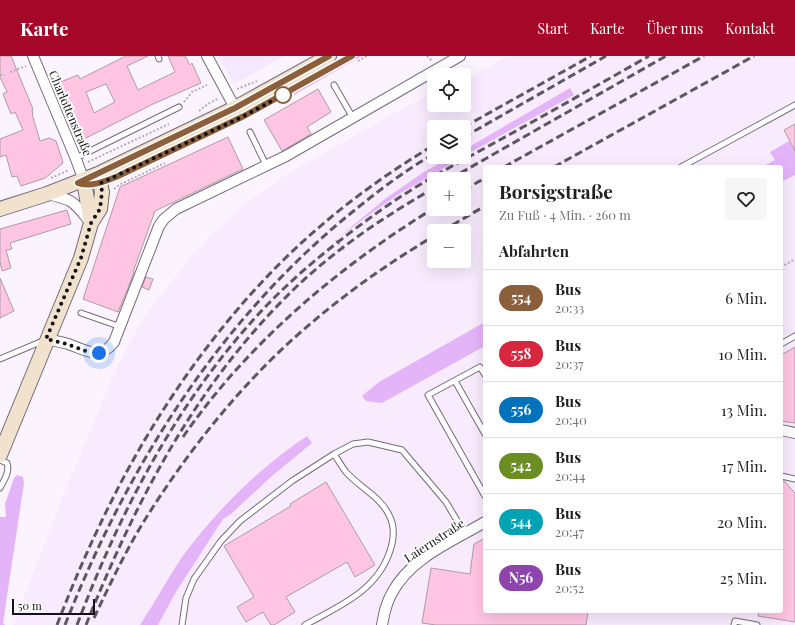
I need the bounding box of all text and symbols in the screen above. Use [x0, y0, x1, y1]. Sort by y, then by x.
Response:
text: Karte [20, 15, 68, 41]
text: Start [537, 19, 568, 38]
text: Karte [590, 19, 625, 38]
text: Über uns [647, 19, 703, 38]
text: Kontakt [725, 19, 775, 38]
street label: Charlottenstraße [46, 68, 96, 158]
map controls [427, 68, 471, 268]
button: locate [427, 68, 471, 112]
unlabelled marker [274, 86, 292, 104]
button: layers [427, 120, 471, 164]
button: + [427, 172, 471, 216]
text: Borsigstraße [499, 178, 613, 204]
button: heart [725, 178, 767, 220]
text: Zu Fuß · 4 Min. · 260 m [499, 206, 631, 223]
button: − [427, 224, 471, 268]
text: Abfahrten [499, 241, 569, 261]
text: Bus [555, 279, 581, 299]
text: 554 [511, 288, 531, 307]
text: 6 Min. [725, 288, 767, 308]
text: 20:33 [555, 299, 584, 316]
text: Bus [555, 335, 581, 355]
your location [89, 343, 109, 363]
text: 558 [511, 344, 531, 363]
text: 10 Min. [719, 344, 767, 364]
text: 20:37 [555, 355, 584, 372]
text: Bus [555, 391, 581, 411]
text: 556 [511, 400, 531, 419]
text: 13 Min. [721, 400, 767, 420]
text: 20:40 [555, 411, 587, 428]
text: Bus [555, 447, 581, 467]
text: 542 [510, 456, 532, 475]
text: 17 Min. [722, 456, 767, 476]
text: 20:44 [555, 467, 585, 484]
text: Bus [555, 503, 581, 523]
text: 544 [510, 512, 532, 531]
text: 20 Min. [717, 512, 767, 532]
street label: Laiernstraße [401, 514, 467, 566]
text: 20:47 [555, 523, 584, 540]
text: Bus [555, 559, 581, 579]
text: N56 [509, 568, 533, 587]
text: 25 Min. [720, 568, 767, 588]
text: 20:52 [555, 579, 584, 596]
scale bar [12, 597, 95, 616]
text: 50 m [18, 598, 42, 613]

